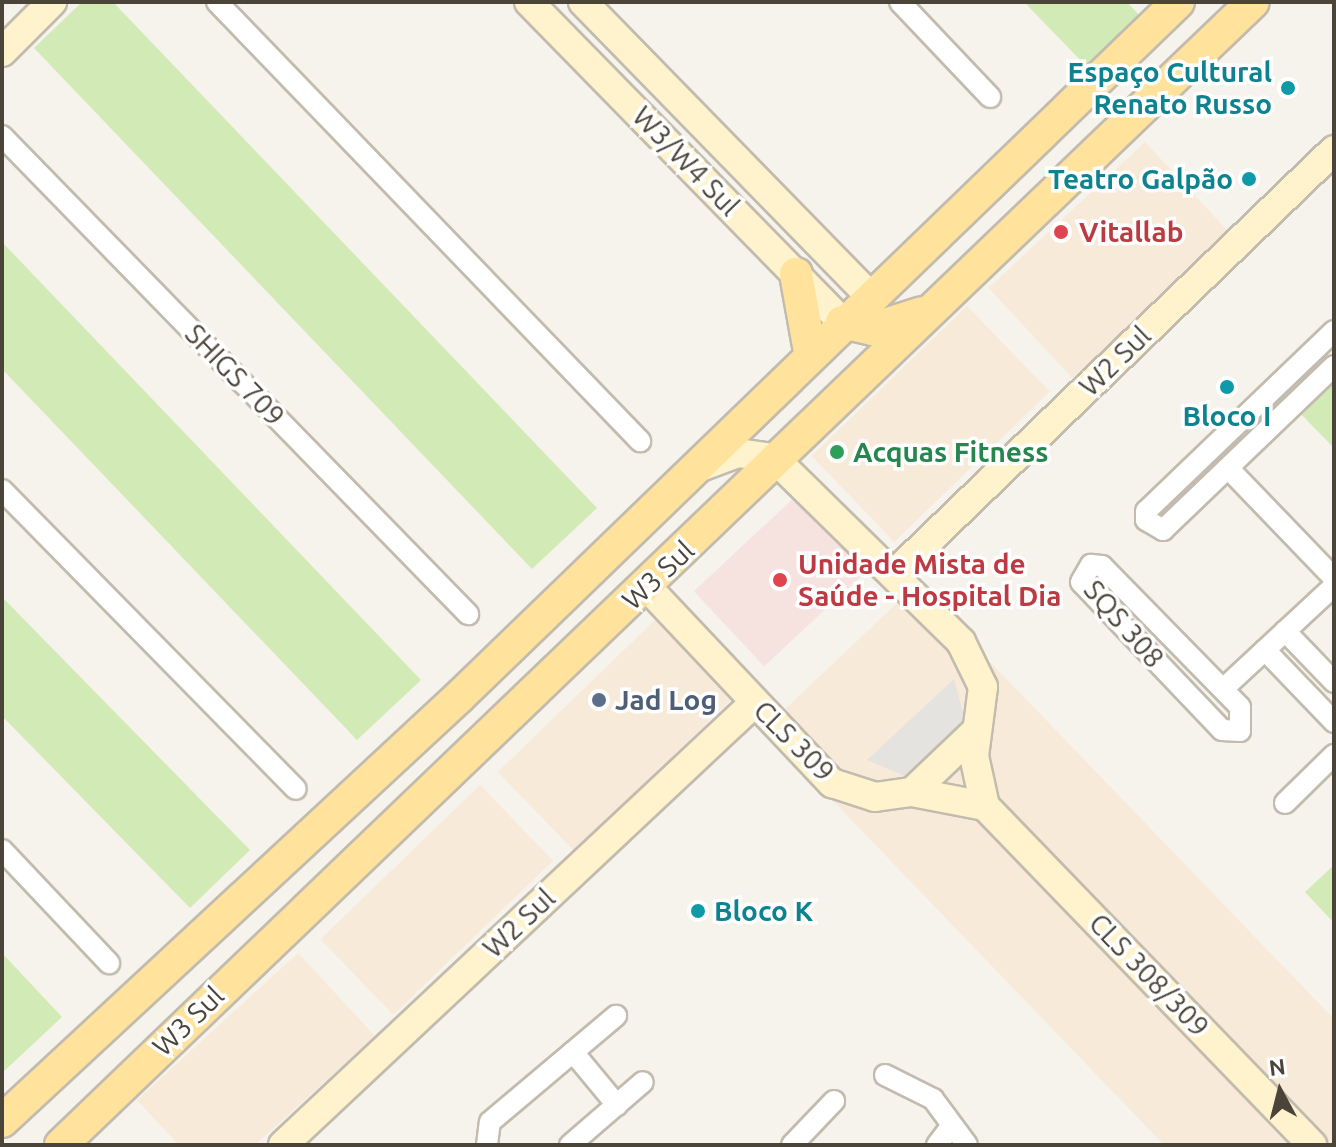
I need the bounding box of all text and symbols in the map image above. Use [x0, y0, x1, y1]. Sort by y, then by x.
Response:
place label: Espaço Cultural Renato Russo [1068, 55, 1272, 121]
marker: Espaço Cultural Renato Russo [1279, 79, 1297, 97]
street label: W3/W4 Sul [626, 99, 746, 223]
place label: Teatro Galpão [1048, 162, 1233, 196]
marker: Teatro Galpão [1240, 170, 1258, 188]
place label: Vitallab [1079, 215, 1183, 249]
marker: Vitallab [1050, 221, 1072, 243]
street label: SHIGS 709 [178, 317, 292, 433]
street label: W2 Sul [1072, 319, 1158, 403]
marker: Bloco I [1218, 378, 1236, 396]
place label: Bloco I [1182, 399, 1272, 433]
place label: Acquas Fitness [853, 435, 1048, 469]
marker: Acquas Fitness [828, 443, 846, 461]
street label: W3 Sul [615, 533, 701, 617]
place label: Unidade Mista de Saúde - Hospital Dia [798, 547, 1061, 613]
marker: Unidade Mista de Saúde - Hospital Dia [769, 569, 791, 591]
street label: SQS 308 [1077, 573, 1171, 675]
place label: Jad Log [615, 683, 717, 717]
marker: Jad Log [590, 691, 608, 709]
street label: CLS 309 [747, 694, 841, 788]
street label: W2 Sul [476, 881, 562, 965]
place label: Bloco K [714, 894, 813, 928]
marker: Bloco K [689, 902, 707, 920]
street label: CLS 308/309 [1082, 907, 1216, 1043]
street label: W3 Sul [145, 979, 231, 1063]
north arrow [1240, 1051, 1320, 1131]
text: N [1267, 1053, 1287, 1080]

